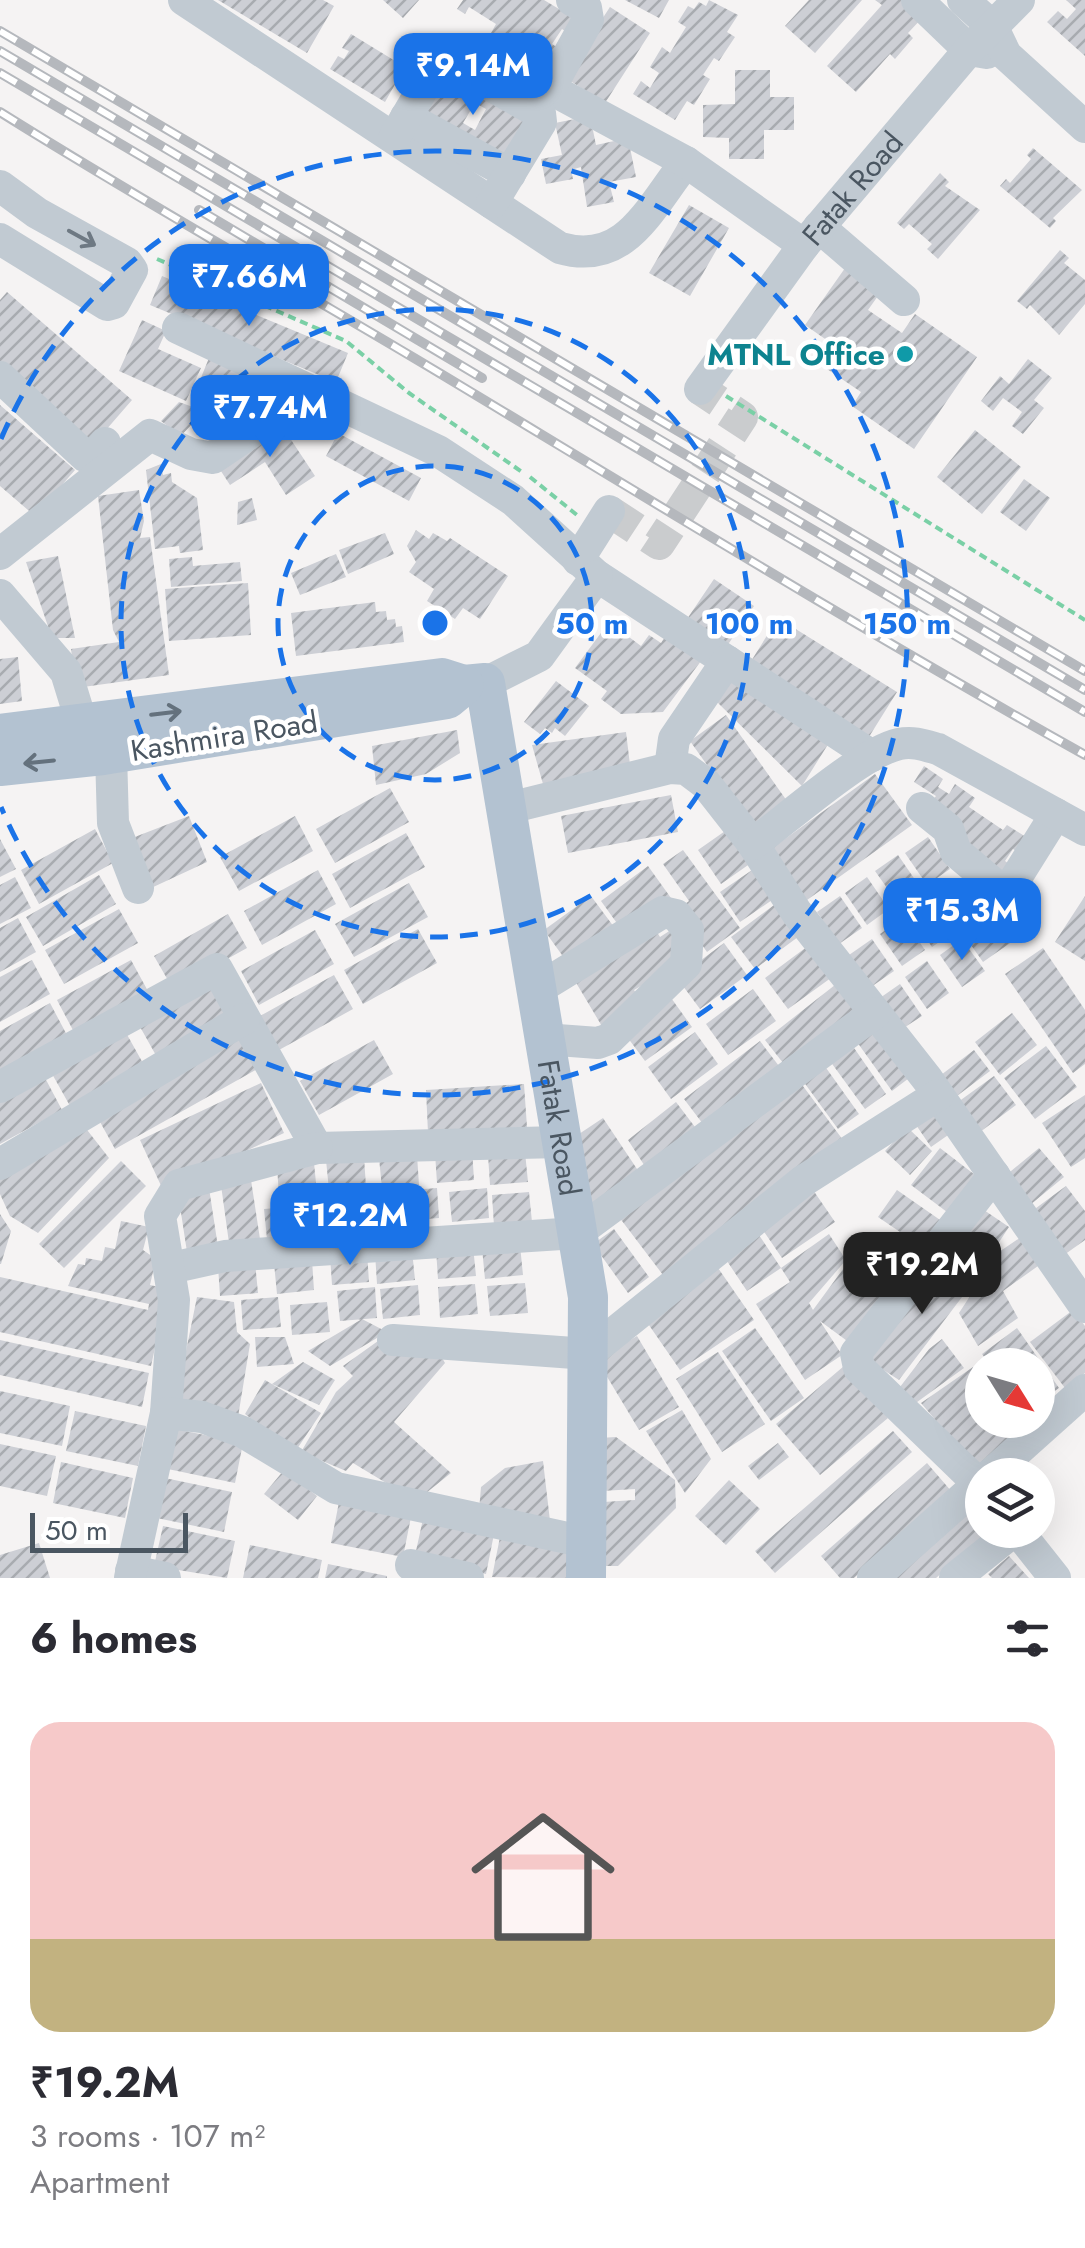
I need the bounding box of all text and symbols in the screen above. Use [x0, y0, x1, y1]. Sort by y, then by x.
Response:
pin: ₹9.14M [392, 33, 554, 118]
text: ₹9.14M [416, 42, 530, 88]
street label: Fatak Road [791, 122, 913, 254]
one-way arrow [67, 228, 97, 248]
pin: ₹7.66M [168, 244, 330, 329]
text: ₹7.66M [191, 253, 307, 299]
place label: MTNL Office [707, 333, 885, 376]
marker: MTNL Office [894, 343, 916, 365]
pin: ₹7.74M [189, 375, 351, 460]
text: ₹7.74M [213, 384, 327, 430]
text: 50 m [556, 602, 628, 645]
text: 100 m [705, 602, 793, 645]
text: 150 m [863, 602, 951, 645]
centre of rings [417, 605, 453, 641]
street label: Kashmira Road [127, 700, 321, 772]
one-way arrow [150, 704, 182, 722]
one-way arrow [23, 752, 56, 771]
pin: ₹15.3M [881, 878, 1043, 963]
text: ₹15.3M [905, 887, 1019, 933]
street label: Fatak Road [527, 1057, 592, 1199]
pin: ₹12.2M [269, 1183, 431, 1268]
text: ₹12.2M [292, 1192, 408, 1238]
pin: ₹19.2M [841, 1232, 1003, 1317]
text: ₹19.2M [865, 1241, 979, 1287]
north arrow [965, 1348, 1055, 1438]
map controls [965, 1348, 1055, 1548]
button: layers [965, 1458, 1055, 1548]
scale bar [30, 1508, 188, 1552]
text: 50 m [45, 1510, 108, 1551]
text: 6 homes [30, 1608, 197, 1669]
icon: filters [1000, 1611, 1055, 1666]
icon: home [453, 1787, 633, 1967]
text: ₹19.2M [30, 2052, 179, 2113]
text: 3 rooms · 107 m² [30, 2113, 265, 2159]
text: Apartment [30, 2159, 169, 2205]

